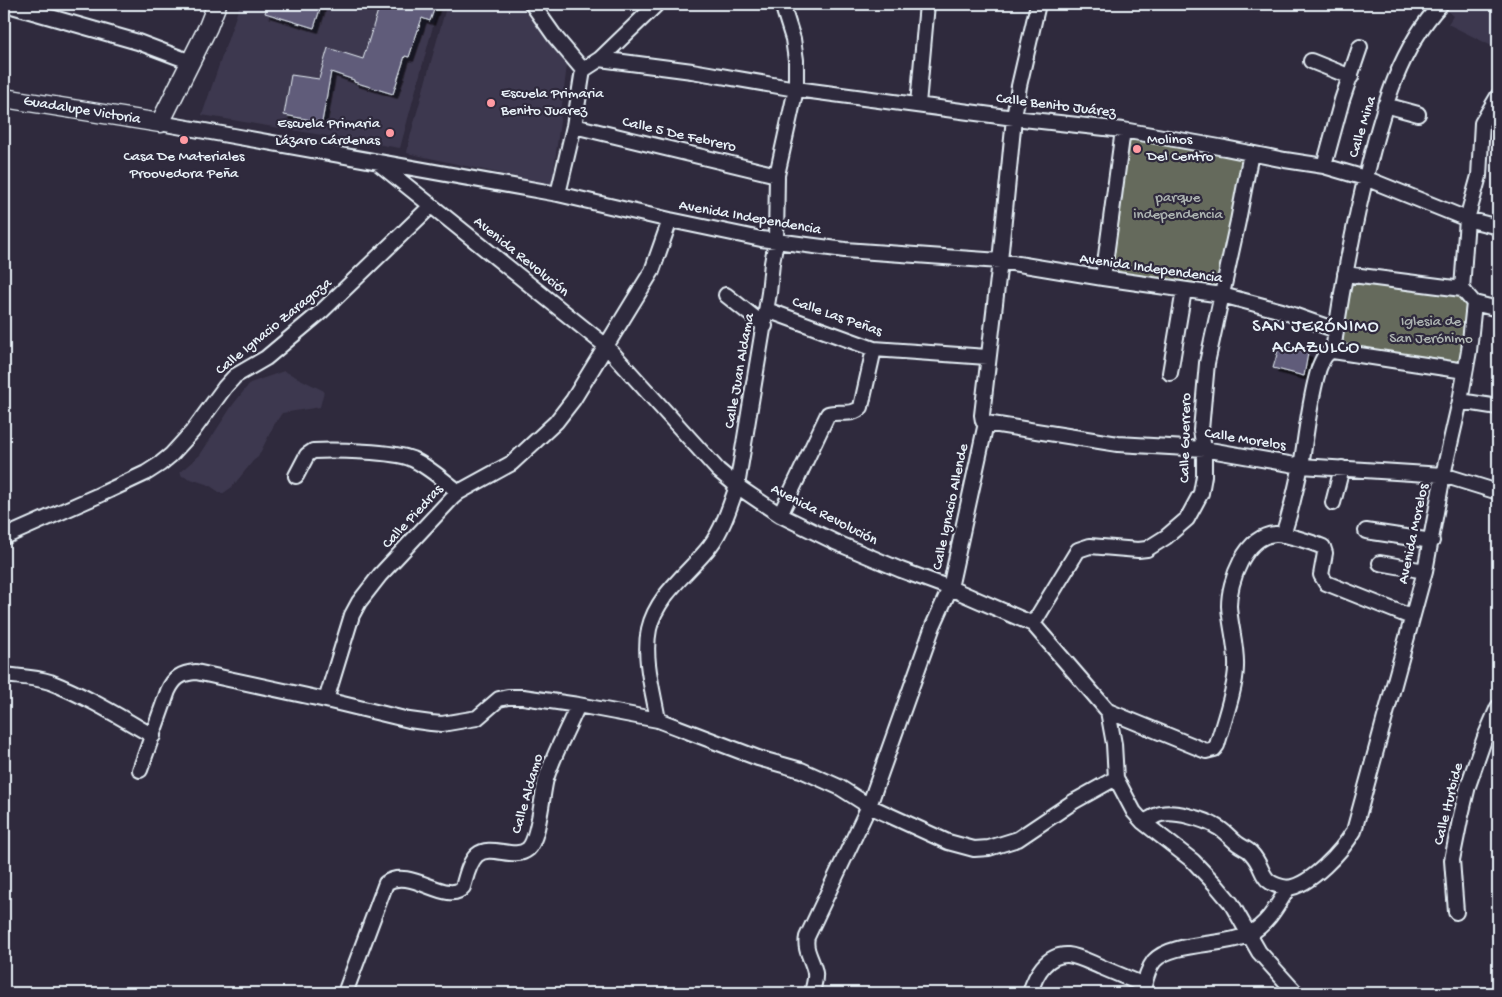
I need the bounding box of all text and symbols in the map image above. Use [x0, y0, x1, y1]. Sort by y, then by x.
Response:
place label: Escuela Primaria Benito Juarez [500, 85, 604, 120]
street label: Calle Benito Juárez [995, 90, 1117, 122]
street label: Guadalupe Victoria [22, 92, 143, 129]
street label: Calle Mina [1345, 93, 1381, 160]
marker: Escuela Primaria Benito Juarez [485, 97, 497, 109]
street label: Calle 5 De Febrero [620, 113, 738, 157]
place label: Escuela Primaria Lázaro Cárdenas [275, 115, 381, 150]
marker: Escuela Primaria Lázaro Cárdenas [384, 127, 396, 139]
place label: Molinos Del Centro [1146, 131, 1214, 166]
marker: Casa De Materiales Proovedora Peña [178, 134, 190, 146]
marker: Molinos Del Centro [1131, 143, 1143, 155]
place label: Casa De Materiales Proovedora Peña [124, 148, 245, 183]
park label: parque independencia [1133, 189, 1223, 224]
street label: Avenida Independencia [677, 197, 823, 239]
street label: Avenida Revolución [470, 213, 572, 301]
street label: Avenida Independencia [1078, 250, 1224, 288]
street label: Calle Ignacio Zaragoza [212, 274, 336, 379]
street label: Calle Las Peñas [790, 293, 885, 341]
street label: Calle Juan Aldama [721, 311, 759, 430]
park label: Iglesia de San Jerónimo [1389, 313, 1473, 348]
district label: SAN JERÓNIMO ACAZULCO [1252, 317, 1380, 359]
street label: Calle Guerrero [1176, 393, 1196, 483]
street label: Calle Morelos [1203, 425, 1287, 455]
street label: Calle Ignacio Allende [929, 442, 973, 572]
street label: Avenida Revolución [767, 480, 881, 550]
street label: Calle Piedras [379, 481, 448, 553]
street label: Avenida Morelos [1395, 482, 1434, 586]
street label: Calle Aldamo [508, 752, 548, 836]
street label: Calle Iturbide [1430, 761, 1468, 847]

